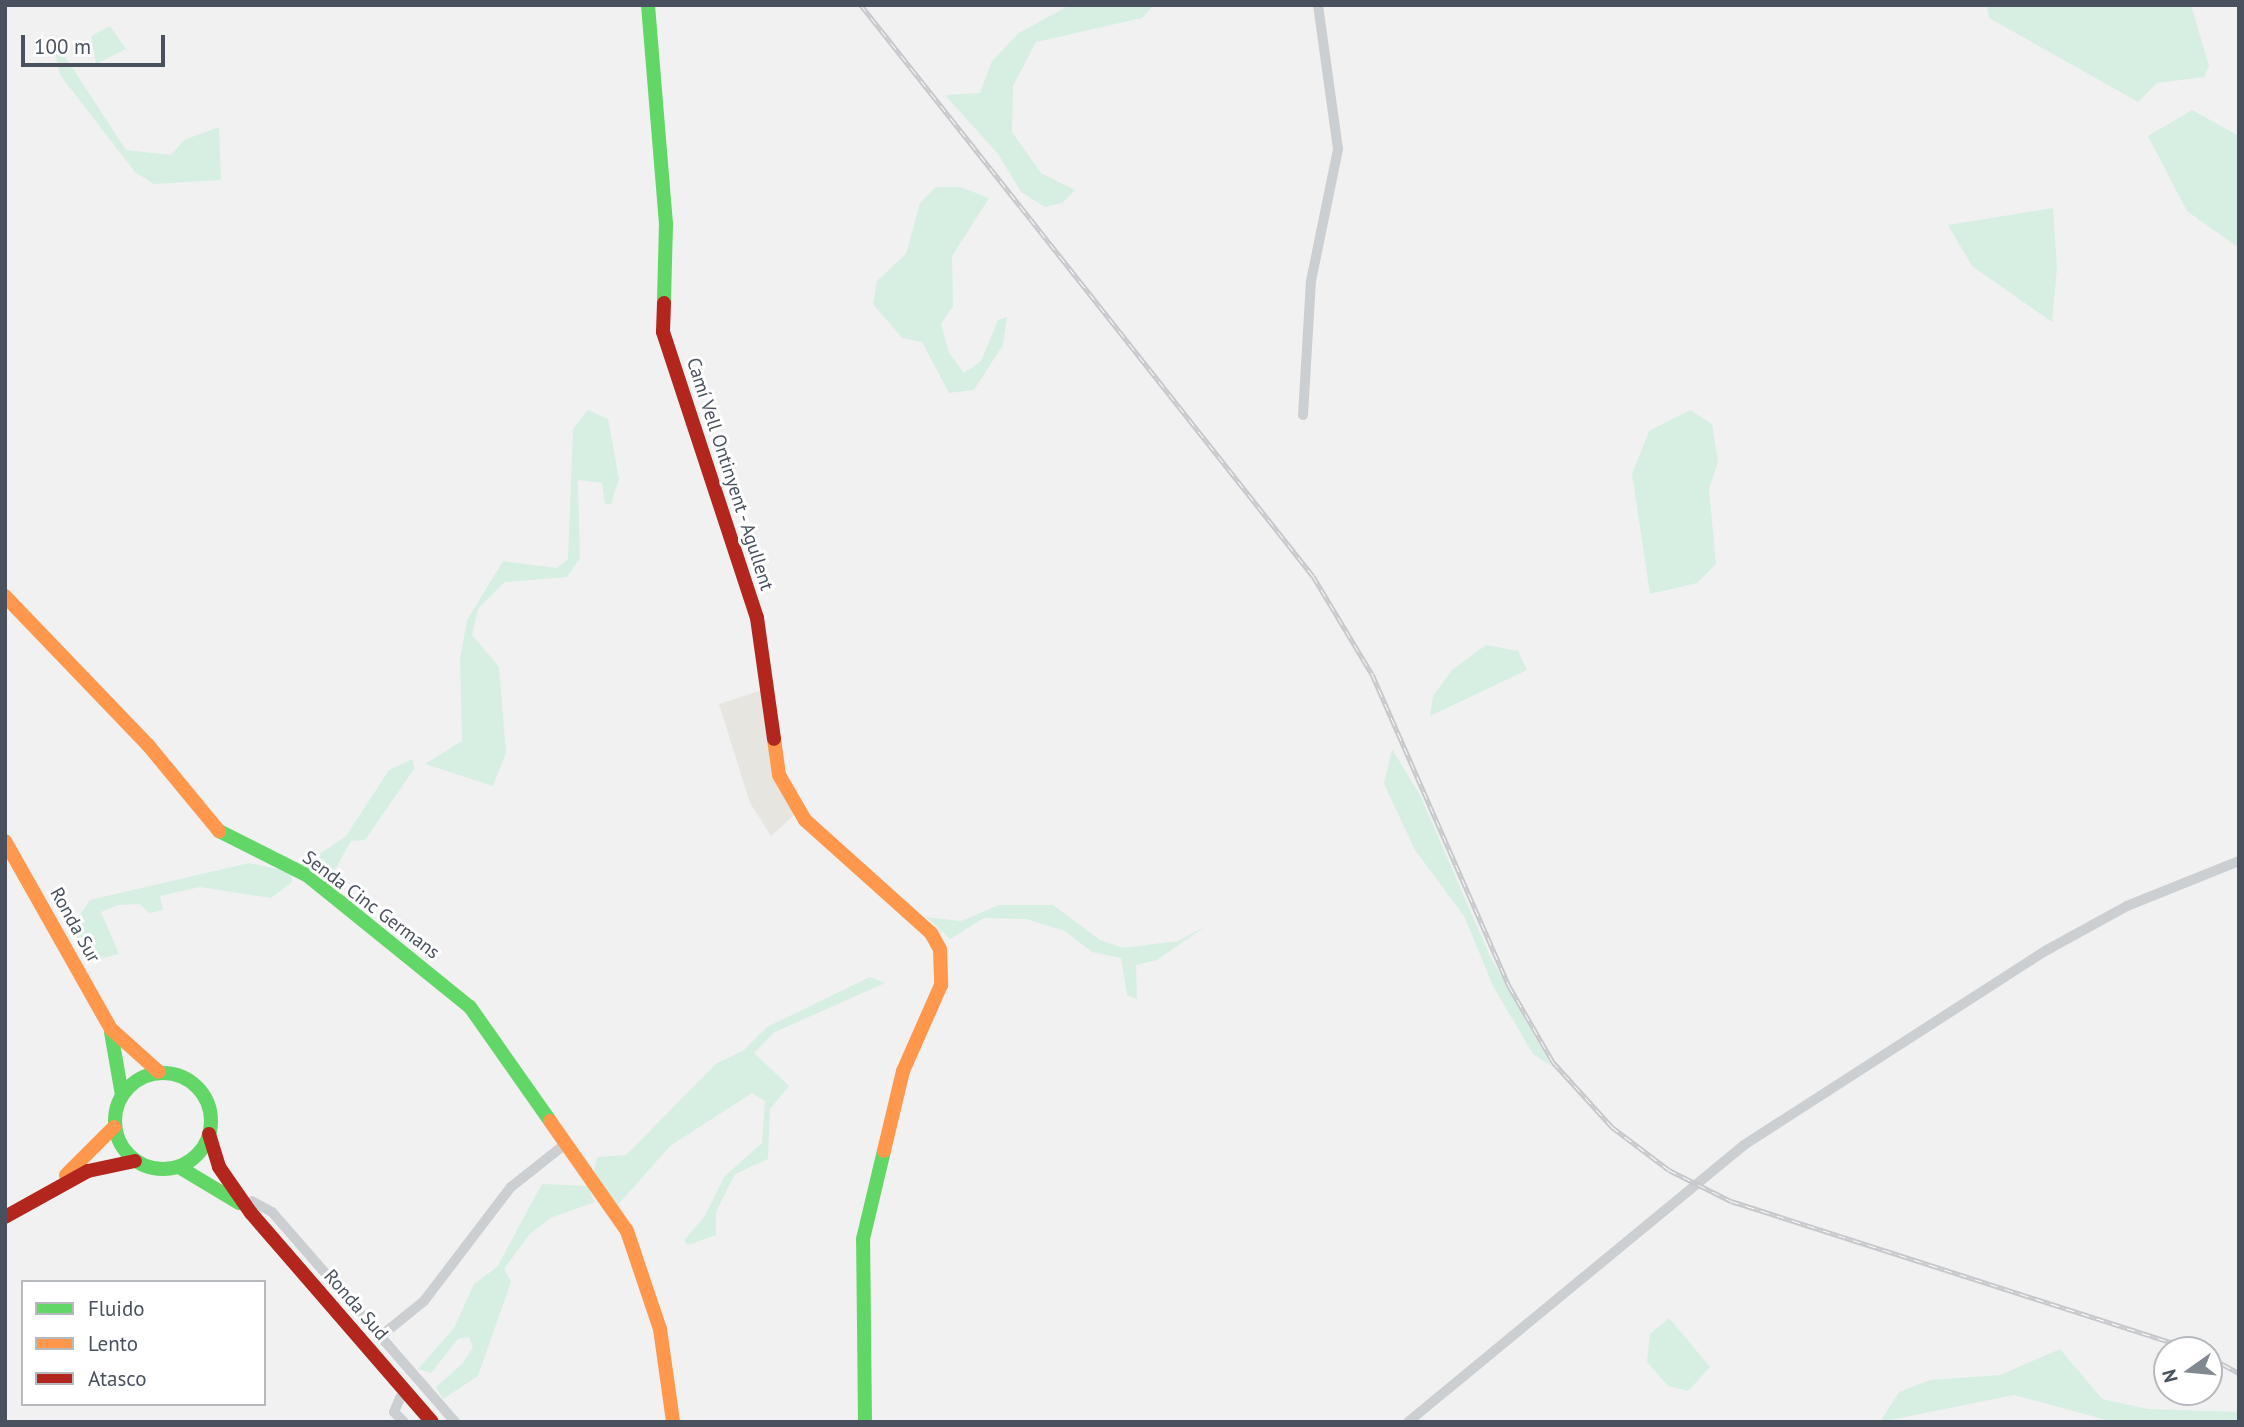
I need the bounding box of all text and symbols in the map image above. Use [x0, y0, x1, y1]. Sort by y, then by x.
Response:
scale bar [24, 21, 168, 65]
text: 100 m [34, 33, 91, 60]
street label: Camí Vell Ontinyent - Agullent [681, 353, 779, 595]
street label: Senda Cinc Germans [298, 846, 444, 964]
street label: Ronda Sur [45, 883, 105, 967]
street label: Ronda Sud [319, 1265, 393, 1345]
legend [21, 1280, 266, 1406]
text: Fluido [88, 1295, 145, 1322]
text: Lento [88, 1330, 138, 1357]
north arrow [2153, 1336, 2223, 1406]
text: Atasco [88, 1365, 147, 1392]
text: N [2156, 1367, 2183, 1385]

